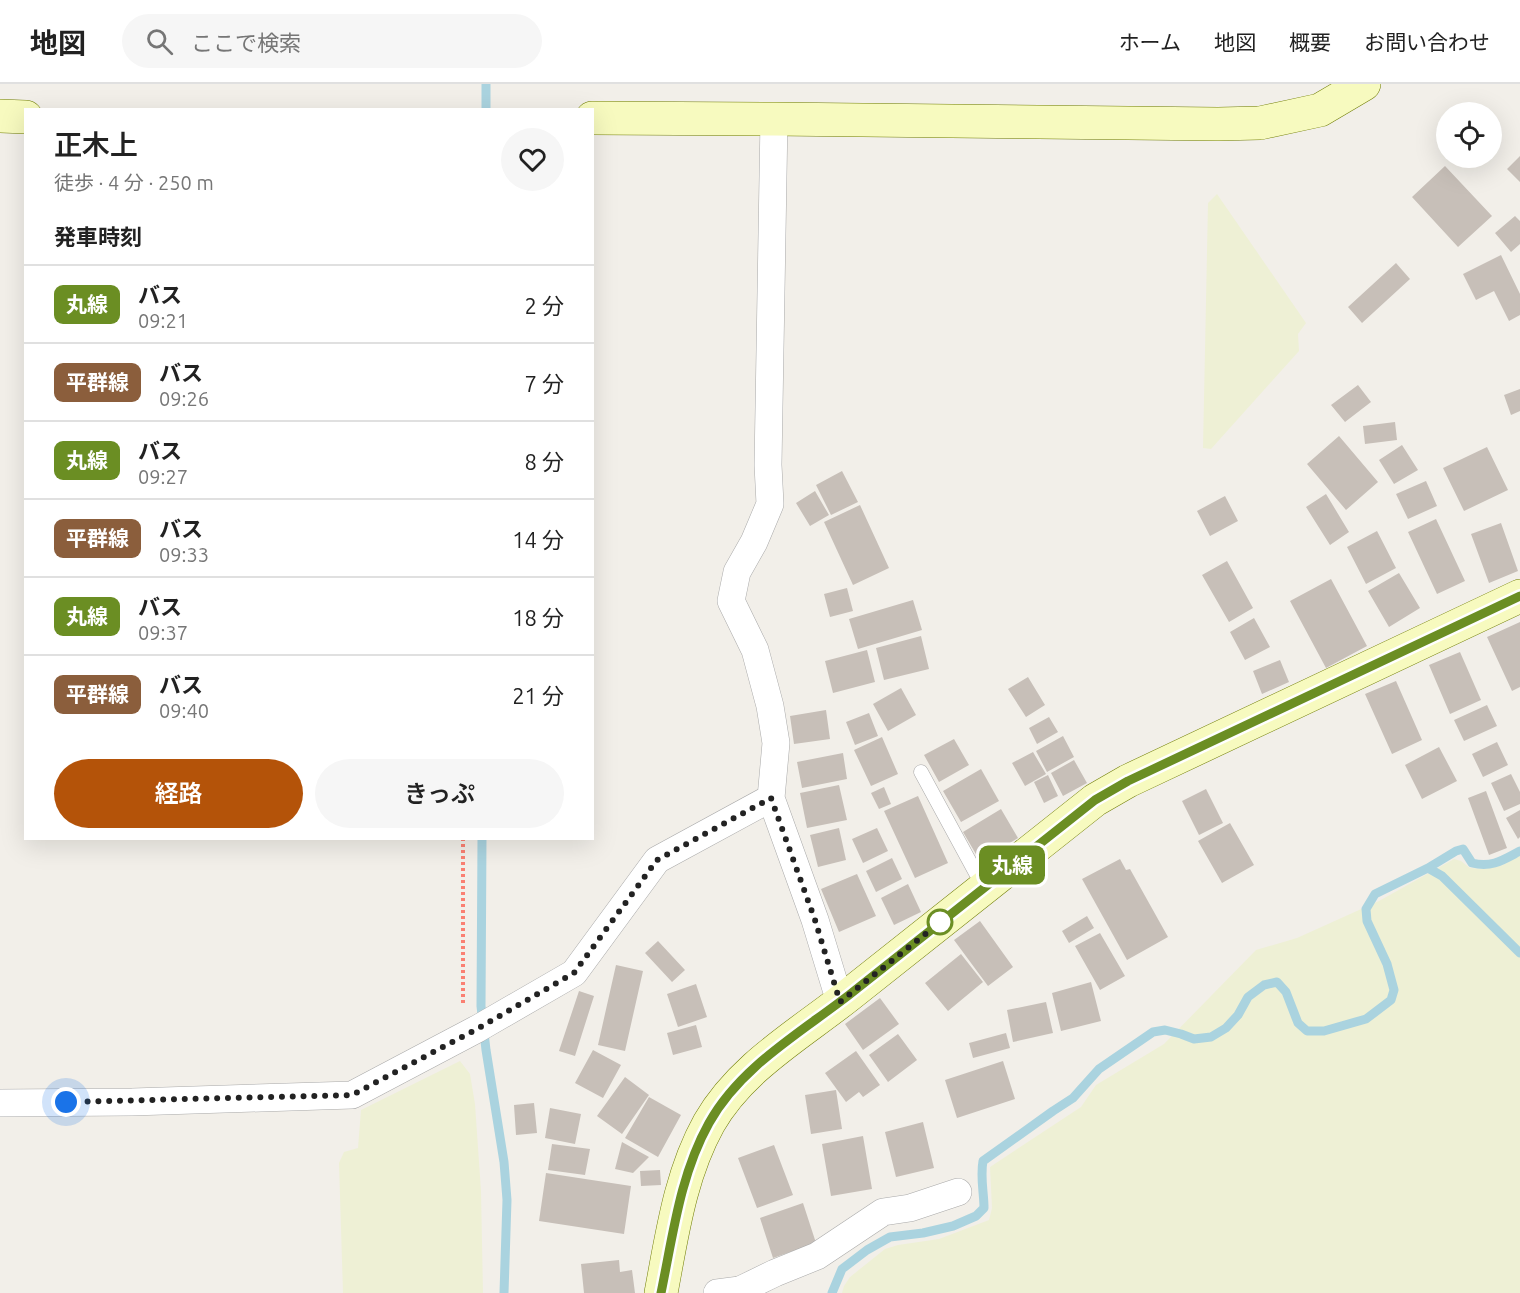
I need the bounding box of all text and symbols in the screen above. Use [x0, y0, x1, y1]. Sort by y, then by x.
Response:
search box [122, 14, 542, 68]
icon: search [143, 25, 176, 58]
text: 地図 [30, 27, 86, 58]
text: ここで検索 [191, 30, 301, 55]
text: ホーム [1119, 30, 1181, 54]
text: 地図 [1214, 30, 1256, 54]
text: 概要 [1289, 30, 1331, 54]
text: お問い合わせ [1364, 30, 1490, 54]
map controls [1436, 102, 1502, 168]
button: locate [1436, 102, 1502, 168]
button: heart [501, 128, 564, 191]
text: 正木上 [54, 129, 138, 160]
text: 徒歩 · 4 分 · 250 m [54, 171, 214, 194]
text: 発車時刻 [54, 224, 142, 249]
text: バス [138, 282, 182, 307]
text: 丸線 [66, 292, 108, 316]
text: 2 分 [525, 293, 564, 318]
text: 09:21 [138, 309, 188, 332]
text: バス [159, 360, 203, 385]
text: 平群線 [66, 370, 129, 394]
text: 7 分 [525, 371, 564, 396]
text: 09:26 [159, 387, 209, 410]
text: バス [138, 438, 182, 463]
text: 丸線 [66, 448, 108, 472]
text: 8 分 [525, 449, 564, 474]
text: 09:27 [138, 465, 188, 488]
text: バス [159, 516, 203, 541]
text: 平群線 [66, 526, 129, 550]
text: 14 分 [512, 527, 564, 552]
text: 09:33 [159, 543, 209, 566]
text: バス [138, 594, 182, 619]
text: 丸線 [66, 604, 108, 628]
text: 18 分 [512, 605, 564, 630]
text: 09:37 [138, 621, 188, 644]
text: バス [159, 672, 203, 697]
text: 平群線 [66, 682, 129, 706]
text: 21 分 [512, 683, 564, 708]
text: 09:40 [159, 699, 209, 722]
button: 経路 [54, 759, 303, 828]
button: きっぷ [315, 759, 564, 828]
line badge: 丸線 [985, 846, 1039, 884]
text: 丸線 [991, 853, 1033, 877]
unlabelled marker [927, 909, 953, 935]
your location [51, 1087, 81, 1117]

